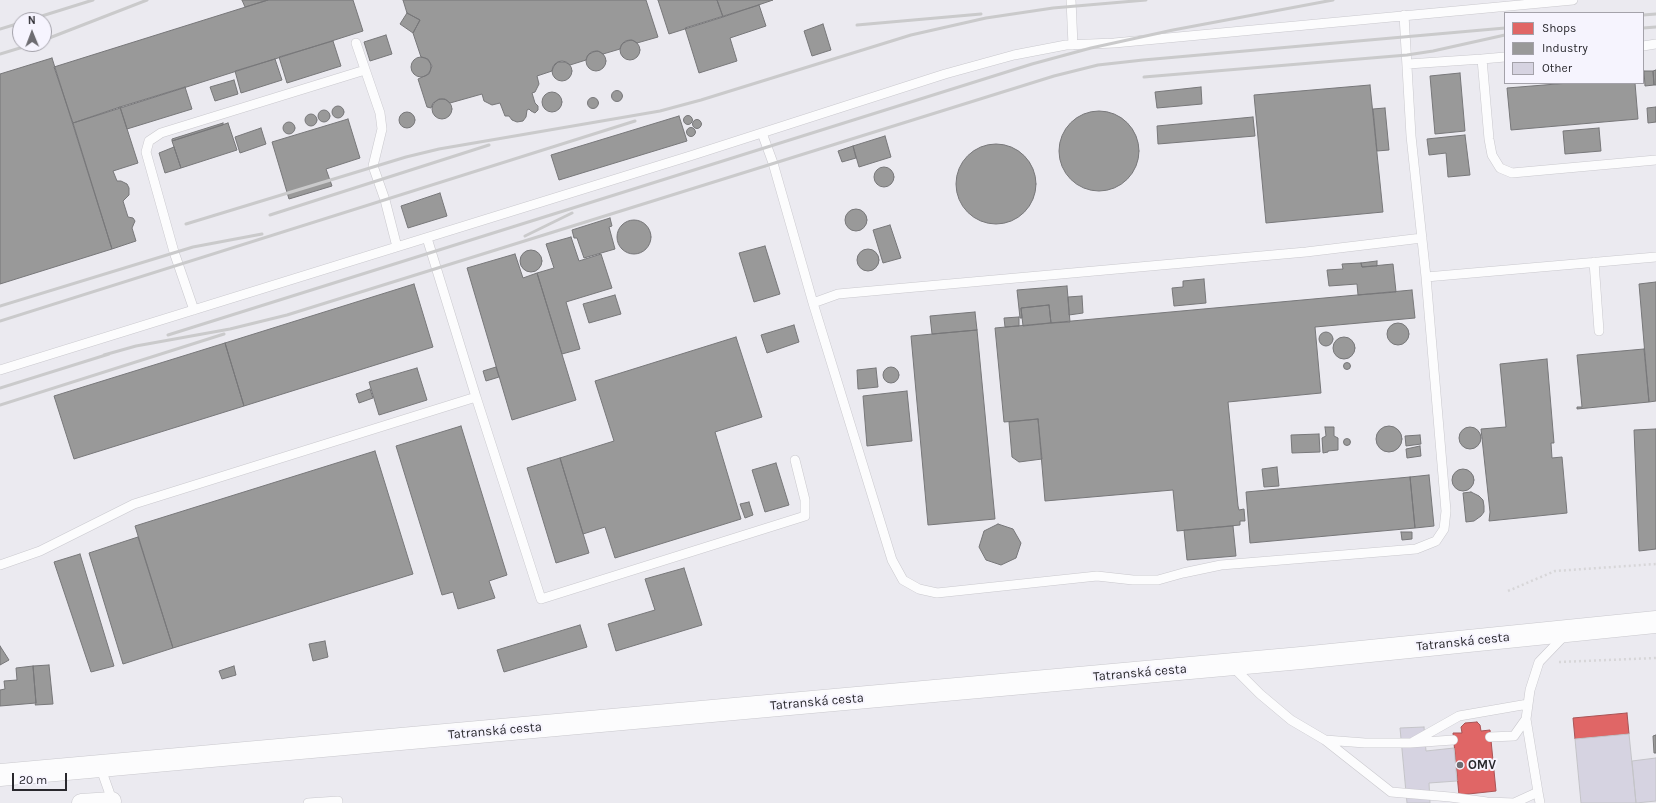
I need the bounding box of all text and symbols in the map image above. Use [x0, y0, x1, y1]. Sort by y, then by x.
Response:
north arrow [12, 12, 52, 52]
legend [1504, 12, 1644, 84]
text: N [28, 14, 36, 27]
text: Shops [1542, 21, 1576, 35]
text: Industry [1542, 41, 1588, 55]
text: Other [1542, 61, 1572, 75]
street label: Tatranská cesta [1416, 629, 1510, 655]
street label: Tatranská cesta [1093, 661, 1187, 685]
street label: Tatranská cesta [770, 690, 864, 714]
street label: Tatranská cesta [448, 719, 542, 743]
place label: OMV [1468, 757, 1496, 773]
marker: OMV [1455, 760, 1465, 770]
scale bar [14, 765, 69, 791]
text: 20 m [19, 773, 47, 787]

